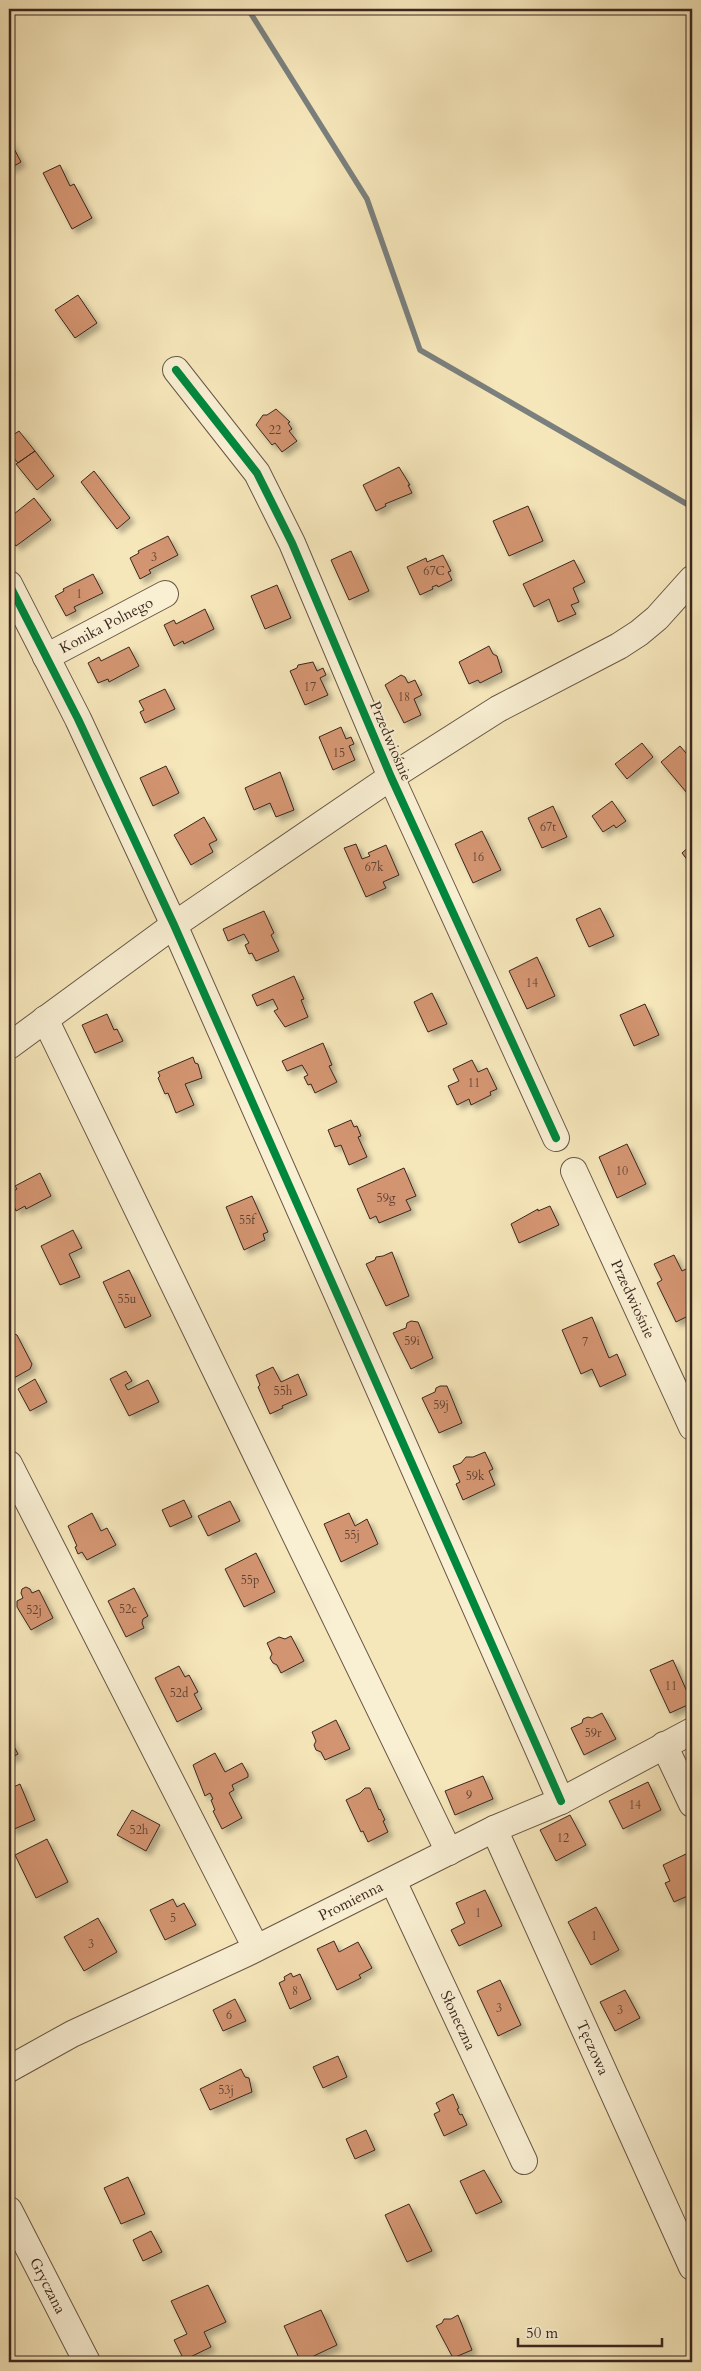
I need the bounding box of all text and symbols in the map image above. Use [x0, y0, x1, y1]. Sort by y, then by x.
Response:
house number: 22 [269, 422, 281, 438]
house number: 3 [151, 549, 157, 565]
house number: 67C [423, 563, 445, 579]
house number: 1 [76, 586, 82, 602]
street label: Konika Polnego [56, 592, 156, 658]
house number: 17 [304, 679, 316, 695]
house number: 18 [398, 689, 410, 705]
street label: Przedwiośnie [365, 698, 417, 784]
house number: 15 [333, 745, 345, 761]
house number: 67t [540, 819, 556, 835]
house number: 16 [472, 849, 484, 865]
house number: 67k [365, 859, 384, 875]
house number: 14 [526, 975, 538, 991]
house number: 11 [468, 1075, 480, 1091]
house number: 10 [616, 1163, 628, 1179]
house number: 59g [376, 1190, 396, 1206]
house number: 55f [239, 1212, 257, 1228]
street label: Przedwiośnie [606, 1256, 660, 1342]
house number: 55u [118, 1291, 137, 1307]
house number: 59i [404, 1333, 420, 1349]
house number: 7 [582, 1334, 588, 1350]
house number: 55h [274, 1383, 293, 1399]
house number: 59j [433, 1397, 449, 1413]
house number: 59k [466, 1468, 485, 1484]
house number: 55j [344, 1527, 360, 1543]
house number: 55p [241, 1572, 259, 1588]
house number: 52c [119, 1601, 137, 1617]
house number: 52j [26, 1602, 42, 1618]
house number: 11 [665, 1678, 677, 1694]
house number: 52d [170, 1685, 189, 1701]
house number: 59r [585, 1725, 602, 1741]
house number: 9 [466, 1787, 472, 1803]
house number: 14 [629, 1797, 641, 1813]
house number: 52h [130, 1822, 149, 1838]
house number: 12 [557, 1830, 569, 1846]
street label: Promienna [315, 1876, 387, 1925]
house number: 1 [475, 1905, 481, 1921]
house number: 5 [170, 1910, 176, 1926]
house number: 1 [591, 1928, 597, 1944]
house number: 3 [88, 1936, 94, 1952]
house number: 8 [292, 1983, 298, 1999]
street label: Słoneczna [436, 1987, 481, 2054]
house number: 3 [496, 2000, 502, 2016]
house number: 3 [617, 2002, 623, 2018]
house number: 6 [226, 2007, 232, 2023]
street label: Tęczowa [572, 2017, 614, 2079]
house number: 53j [218, 2082, 234, 2098]
street label: Gryczana [25, 2254, 71, 2317]
scale bar [518, 2316, 662, 2348]
text: 50 m [526, 2323, 558, 2343]

